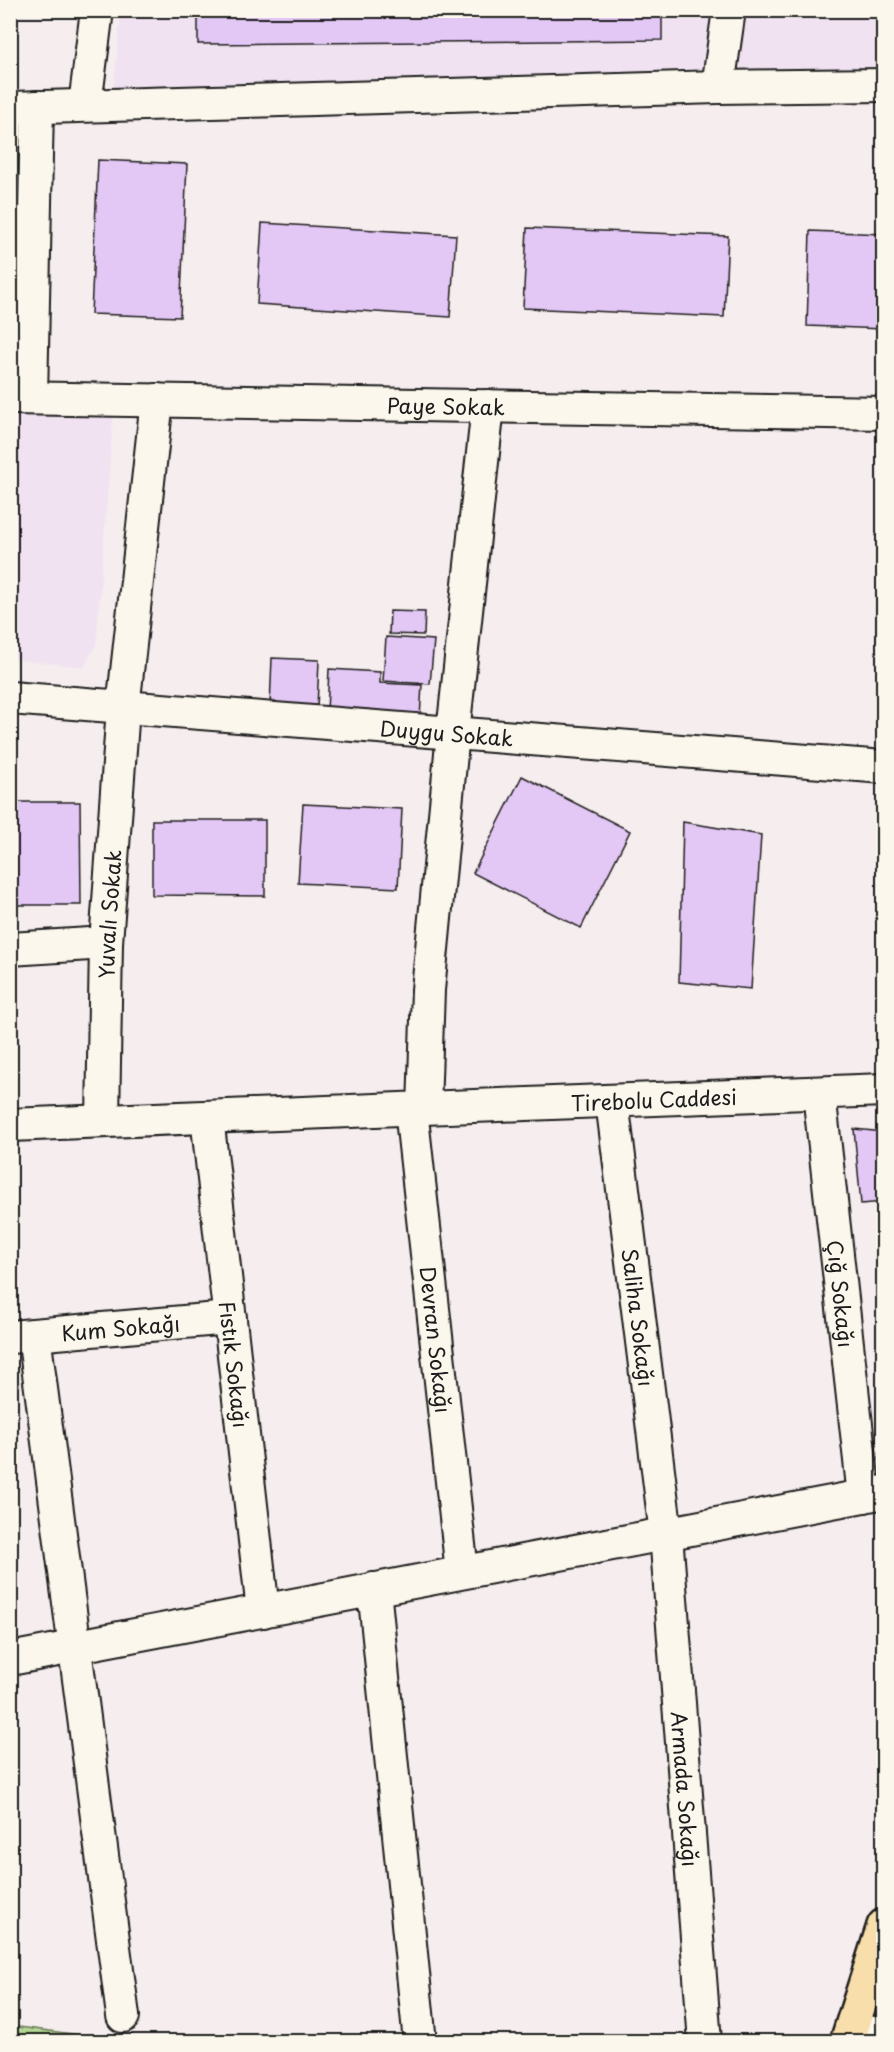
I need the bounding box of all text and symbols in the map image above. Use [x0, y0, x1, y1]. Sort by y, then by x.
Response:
street label: Paye Sokak [387, 388, 505, 422]
street label: Duygu Sokak [379, 711, 515, 754]
street label: Yuvalı Sokak [89, 848, 129, 979]
street label: Tirebolu Caddesi [570, 1080, 737, 1118]
street label: Çığ Sokağı [820, 1238, 863, 1349]
street label: Saliha Sokağı [614, 1246, 663, 1388]
street label: Devran Sokağı [412, 1265, 460, 1415]
street label: Fıstık Sokağı [212, 1299, 258, 1430]
street label: Kum Sokağı [60, 1306, 181, 1348]
street label: Armada Sokağı [664, 1710, 707, 1868]

